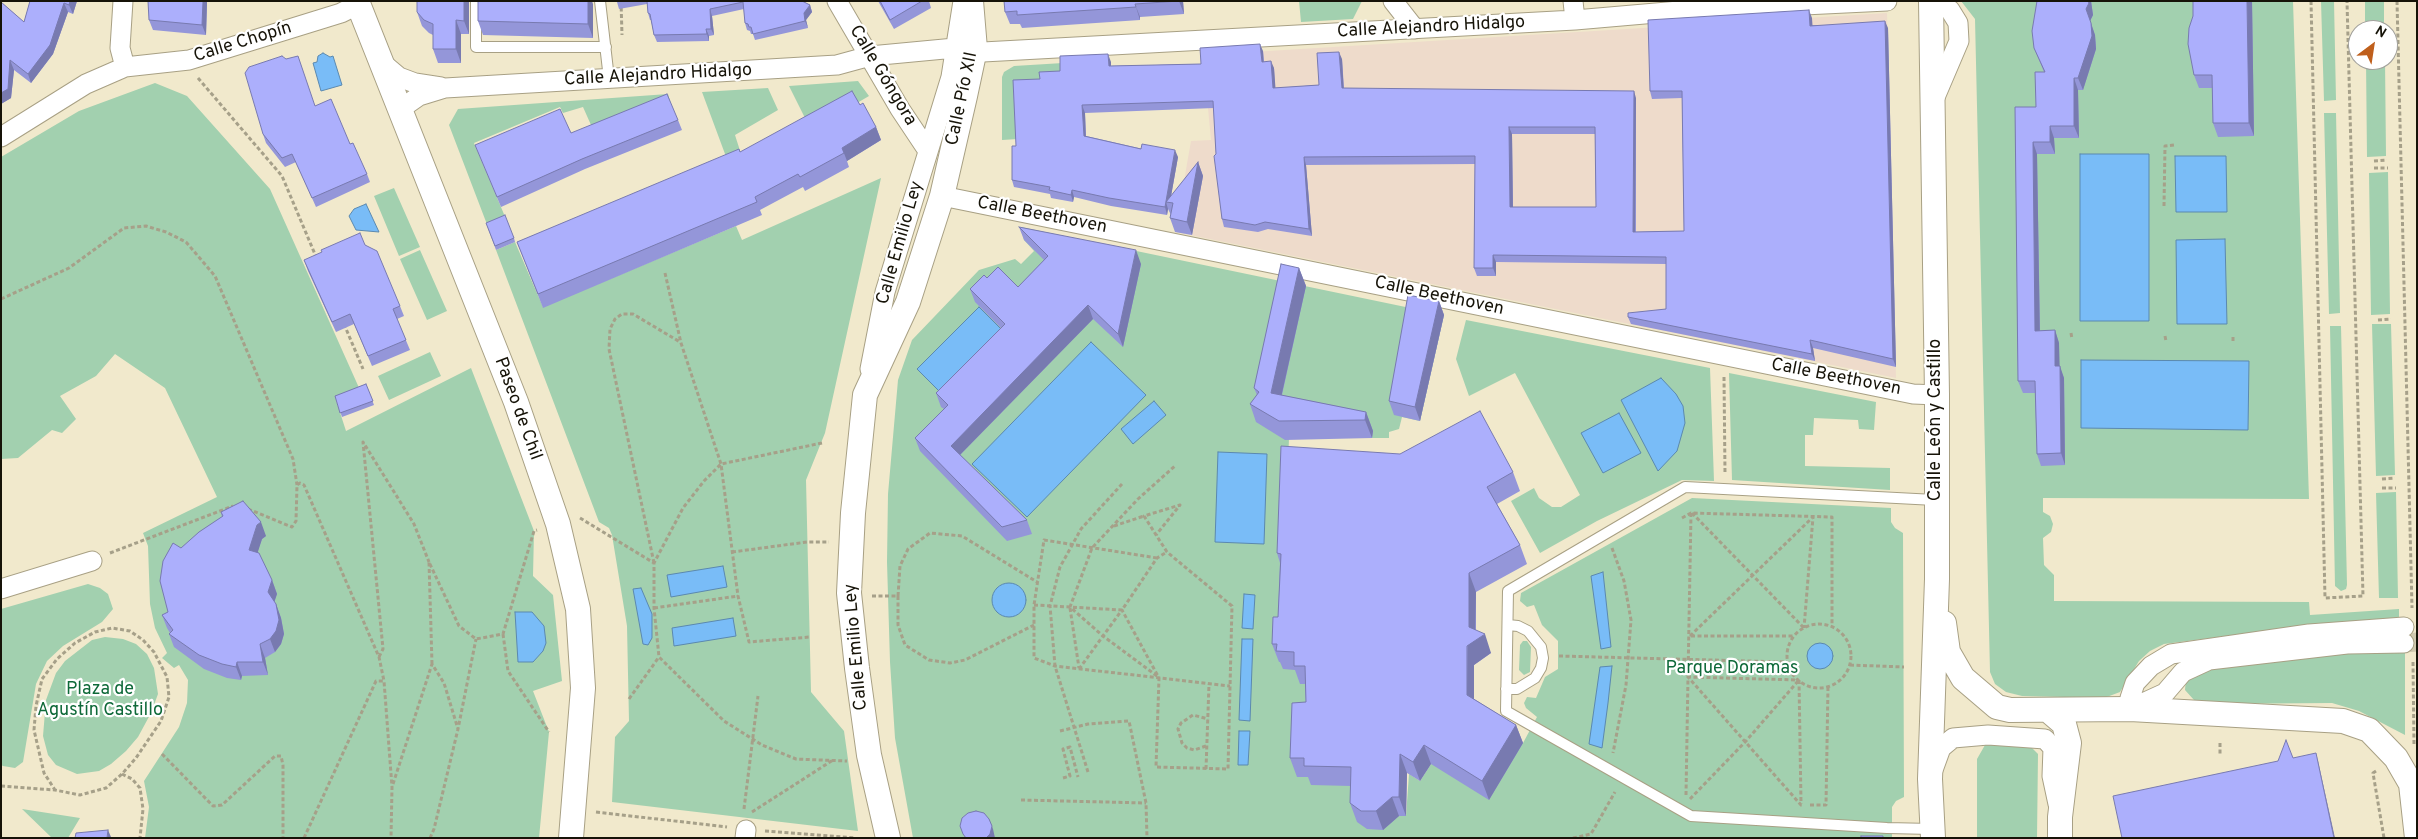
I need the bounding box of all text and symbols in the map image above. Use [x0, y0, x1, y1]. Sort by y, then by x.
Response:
street label: Calle Alejandro Hidalgo [1336, 12, 1526, 44]
street label: Calle Chopín [191, 18, 295, 68]
north arrow [2348, 20, 2398, 70]
street label: Calle Góngora [844, 22, 920, 130]
text: N [2372, 23, 2389, 42]
street label: Calle Pío XII [943, 50, 983, 148]
street label: Calle Alejandro Hidalgo [563, 60, 753, 92]
street label: Calle Emilio Ley [873, 179, 929, 307]
street label: Calle Beethoven [975, 193, 1109, 239]
street label: Calle Beethoven [1372, 273, 1506, 321]
street label: Calle León y Castillo [1925, 339, 1947, 501]
street label: Paseo de Chil [488, 355, 546, 463]
street label: Calle Beethoven [1769, 355, 1903, 401]
street label: Calle Emilio Ley [841, 583, 873, 711]
park label: Parque Doramas [1666, 658, 1798, 680]
park label: Plaza de Agustín Castillo [37, 679, 163, 722]

